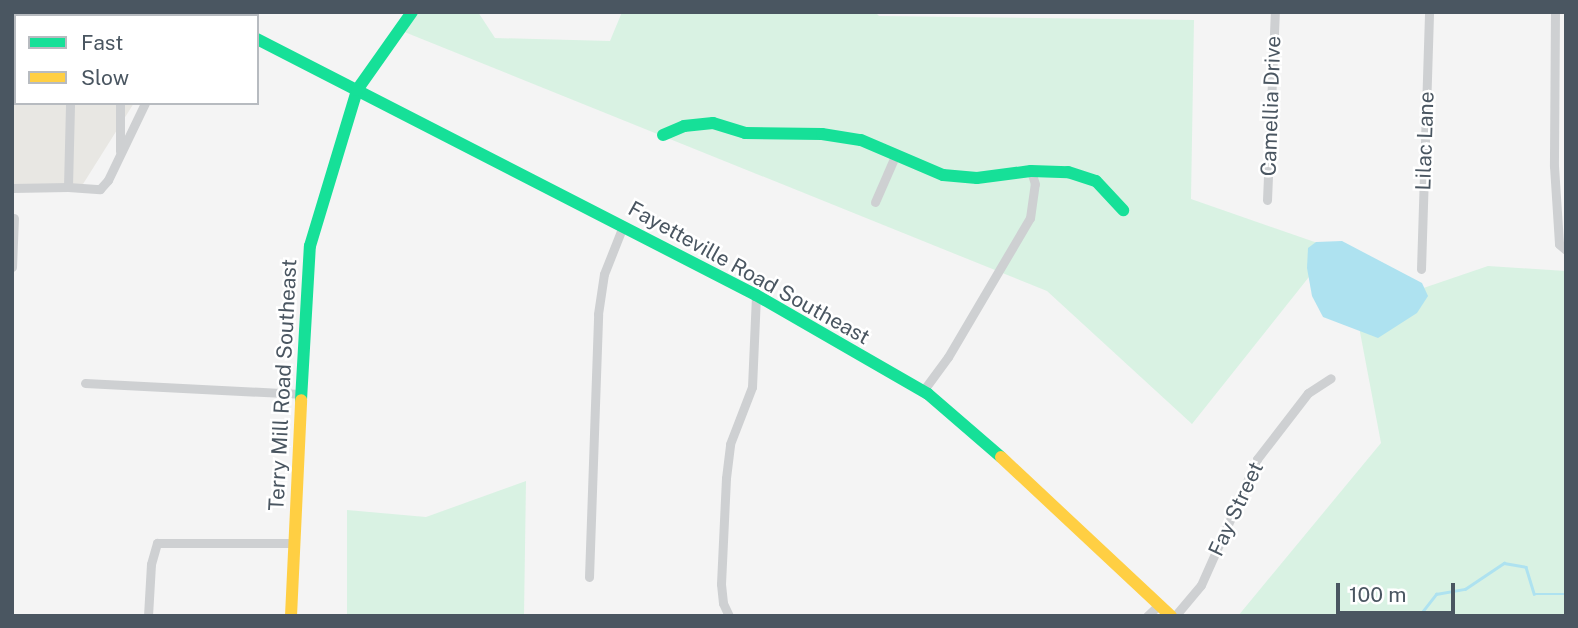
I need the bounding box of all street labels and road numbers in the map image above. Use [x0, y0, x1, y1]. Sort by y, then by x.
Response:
street label: Camellia Drive [1256, 35, 1286, 177]
street label: Lilac Lane [1411, 91, 1439, 191]
street label: Fayetteville Road Southeast [624, 196, 874, 350]
street label: Terry Mill Road Southeast [264, 258, 302, 512]
street label: Fay Street [1203, 458, 1269, 560]

